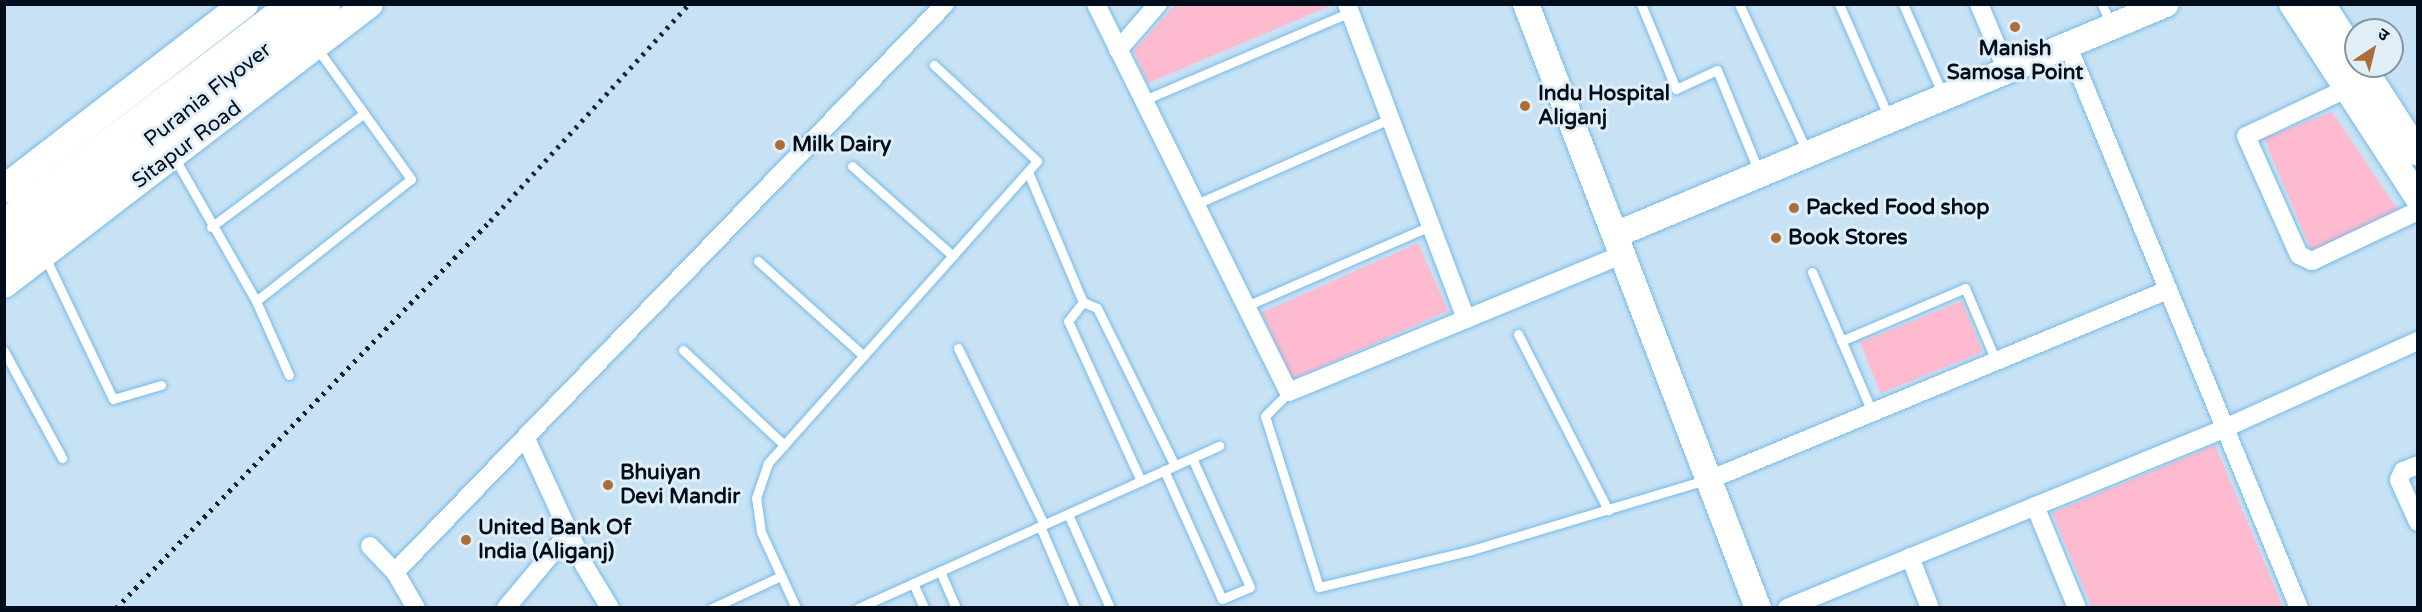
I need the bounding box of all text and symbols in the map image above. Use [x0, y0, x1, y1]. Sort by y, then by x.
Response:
north arrow [2344, 18, 2404, 78]
marker: Manish Samosa Point [2008, 20, 2022, 34]
text: उ [2374, 24, 2393, 46]
place label: Manish Samosa Point [1947, 36, 2083, 86]
street label: Purania Flyover [139, 38, 277, 152]
place label: Indu Hospital Aliganj [1538, 81, 1670, 131]
street label: Sitapur Road [127, 96, 247, 194]
marker: Indu Hospital Aliganj [1516, 97, 1534, 115]
place label: Milk Dairy [792, 132, 891, 158]
marker: Milk Dairy [773, 138, 787, 152]
place label: Packed Food shop [1806, 195, 1989, 221]
marker: Packed Food shop [1787, 201, 1801, 215]
place label: Book Stores [1788, 225, 1908, 251]
marker: Book Stores [1769, 231, 1783, 245]
place label: Bhuiyan Devi Mandir [620, 460, 740, 510]
marker: Bhuiyan Devi Mandir [601, 478, 615, 492]
place label: United Bank Of India (Aliganj) [478, 515, 631, 565]
marker: United Bank Of India (Aliganj) [459, 533, 473, 547]

